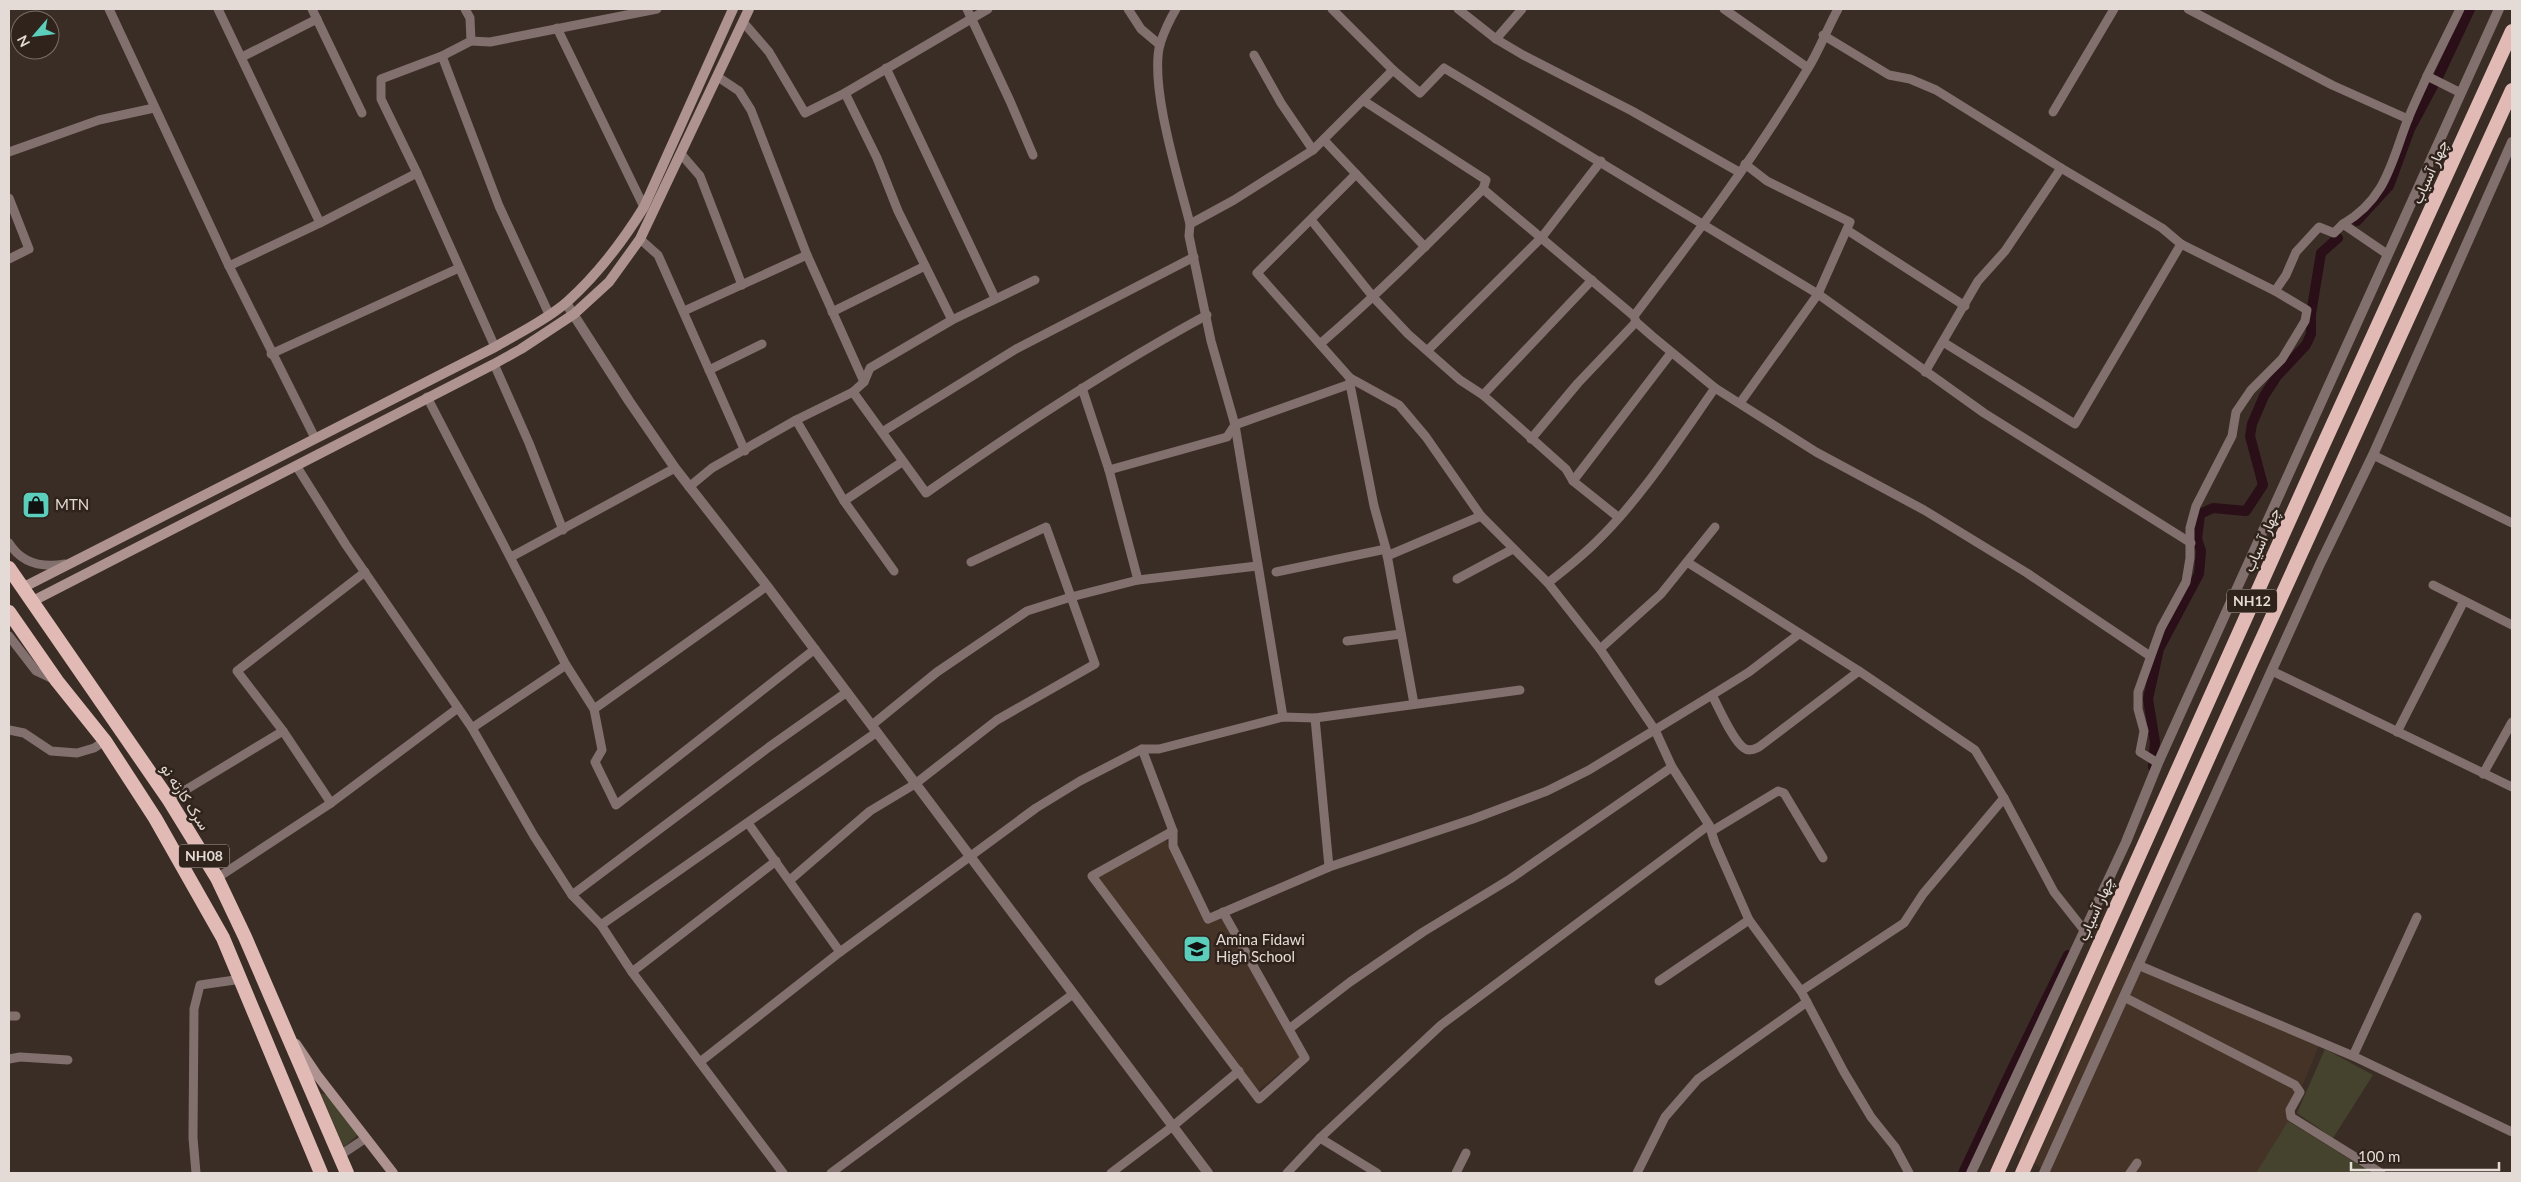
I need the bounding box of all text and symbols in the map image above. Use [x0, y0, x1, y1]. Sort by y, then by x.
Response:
north arrow [10, 10, 60, 60]
text: N [13, 33, 33, 50]
street label: چهار آسیاب [2407, 137, 2453, 207]
shop icon: MTN [21, 490, 51, 520]
place label: MTN [55, 495, 89, 513]
street label: چهار آسیاب [2239, 505, 2285, 575]
road number: NH12 [2227, 590, 2277, 612]
street label: سرک کارته نو [157, 760, 214, 834]
road number: NH08 [179, 844, 229, 868]
street label: چهار آسیاب [2073, 874, 2119, 944]
place label: Amina Fidawi High School [1216, 930, 1305, 965]
school or university icon: Amina Fidawi High School [1182, 934, 1212, 964]
scale bar [2351, 1140, 2498, 1172]
text: 100 m [2358, 1147, 2400, 1165]

